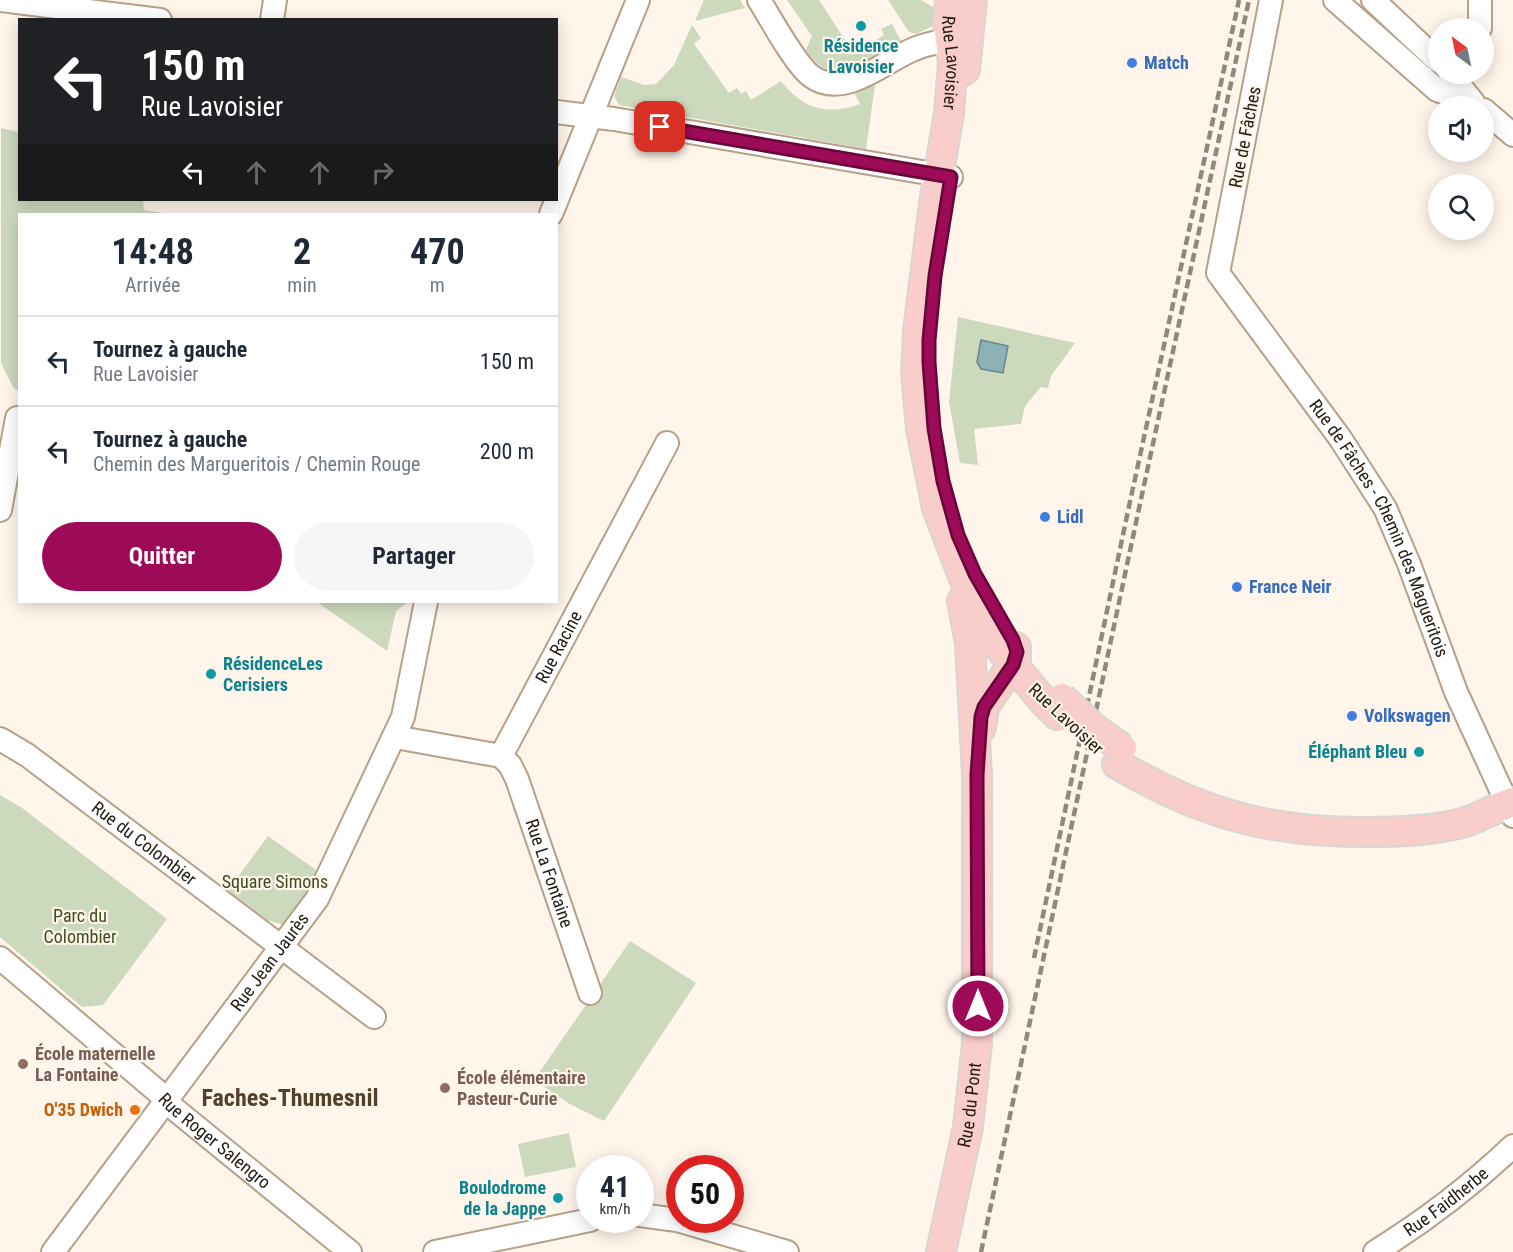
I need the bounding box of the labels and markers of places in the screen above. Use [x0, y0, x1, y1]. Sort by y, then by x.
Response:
marker: Résidence Lavoisier [854, 19, 868, 33]
place label: Résidence Lavoisier [824, 35, 899, 77]
place label: Match [1144, 52, 1189, 73]
marker: Match [1125, 56, 1139, 70]
pin [634, 101, 685, 152]
place label: Lidl [1057, 506, 1084, 527]
marker: Lidl [1038, 510, 1052, 524]
place label: France Neir [1249, 576, 1332, 597]
marker: France Neir [1230, 580, 1244, 594]
place label: RésidenceLes Cerisiers [223, 653, 323, 695]
marker: RésidenceLes Cerisiers [204, 667, 218, 681]
place label: Volkswagen [1364, 705, 1451, 726]
marker: Volkswagen [1345, 709, 1359, 723]
place label: Éléphant Bleu [1308, 741, 1407, 762]
marker: Éléphant Bleu [1412, 745, 1426, 759]
place label: École maternelle La Fontaine [35, 1043, 156, 1085]
marker: École maternelle La Fontaine [16, 1057, 30, 1071]
place label: École élémentaire Pasteur-Curie [457, 1067, 586, 1109]
marker: École élémentaire Pasteur-Curie [438, 1081, 452, 1095]
place label: O'35 Dwich [44, 1099, 123, 1120]
marker: O'35 Dwich [128, 1103, 142, 1117]
place label: Boulodrome de la Jappe [459, 1177, 546, 1219]
marker: Boulodrome de la Jappe [551, 1191, 565, 1205]

